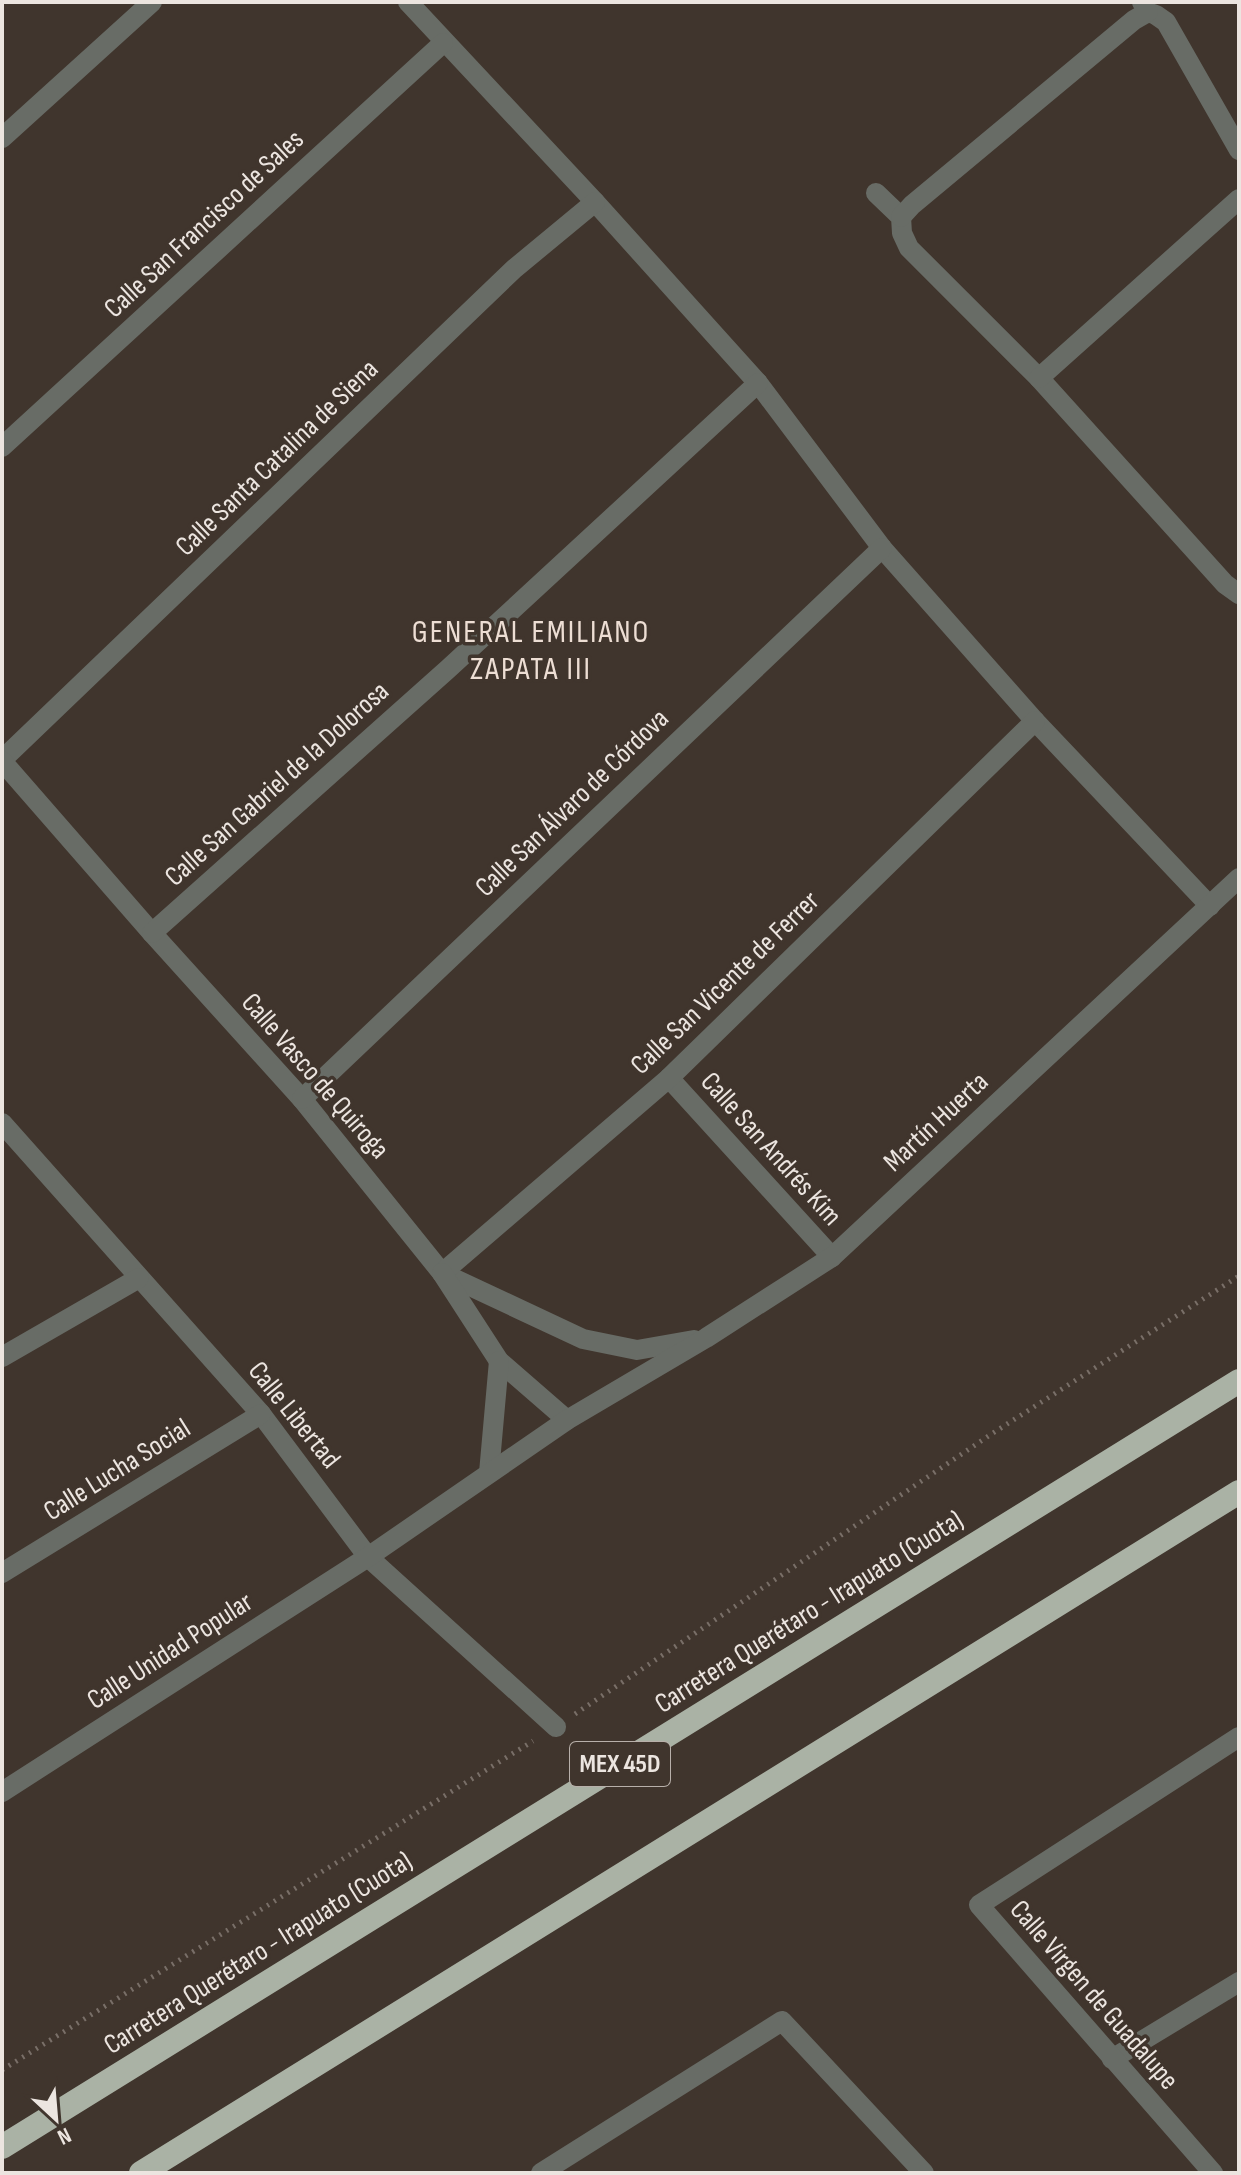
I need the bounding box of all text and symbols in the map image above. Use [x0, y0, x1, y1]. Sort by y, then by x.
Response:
street label: Calle San Francisco de Sales [98, 123, 310, 325]
street label: Calle Santa Catalina de Siena [169, 353, 385, 563]
district label: GENERAL EMILIANO ZAPATA III [412, 613, 650, 689]
street label: Calle San Gabriel de la Dolorosa [158, 675, 396, 893]
street label: Calle San Álvaro de Córdova [469, 702, 675, 904]
street label: Calle San Vicente de Ferrer [624, 885, 826, 1081]
street label: Calle Vasco de Quiroga [234, 986, 396, 1166]
street label: Martín Huerta [877, 1065, 995, 1179]
street label: Calle San Andrés Kim [694, 1066, 848, 1232]
street label: Calle Libertad [241, 1355, 347, 1475]
street label: Calle Lucha Social [38, 1412, 196, 1528]
street label: Carretera Querétaro - Irapuato (Cuota) [649, 1503, 969, 1721]
street label: Calle Unidad Popular [81, 1585, 259, 1717]
road number: MEX 45D [570, 1742, 670, 1786]
street label: Carretera Querétaro - Irapuato (Cuota) [98, 1844, 418, 2062]
street label: Calle Virgen de Guadalupe [1003, 1894, 1185, 2096]
north arrow [16, 2079, 96, 2159]
text: N [53, 2121, 75, 2150]

